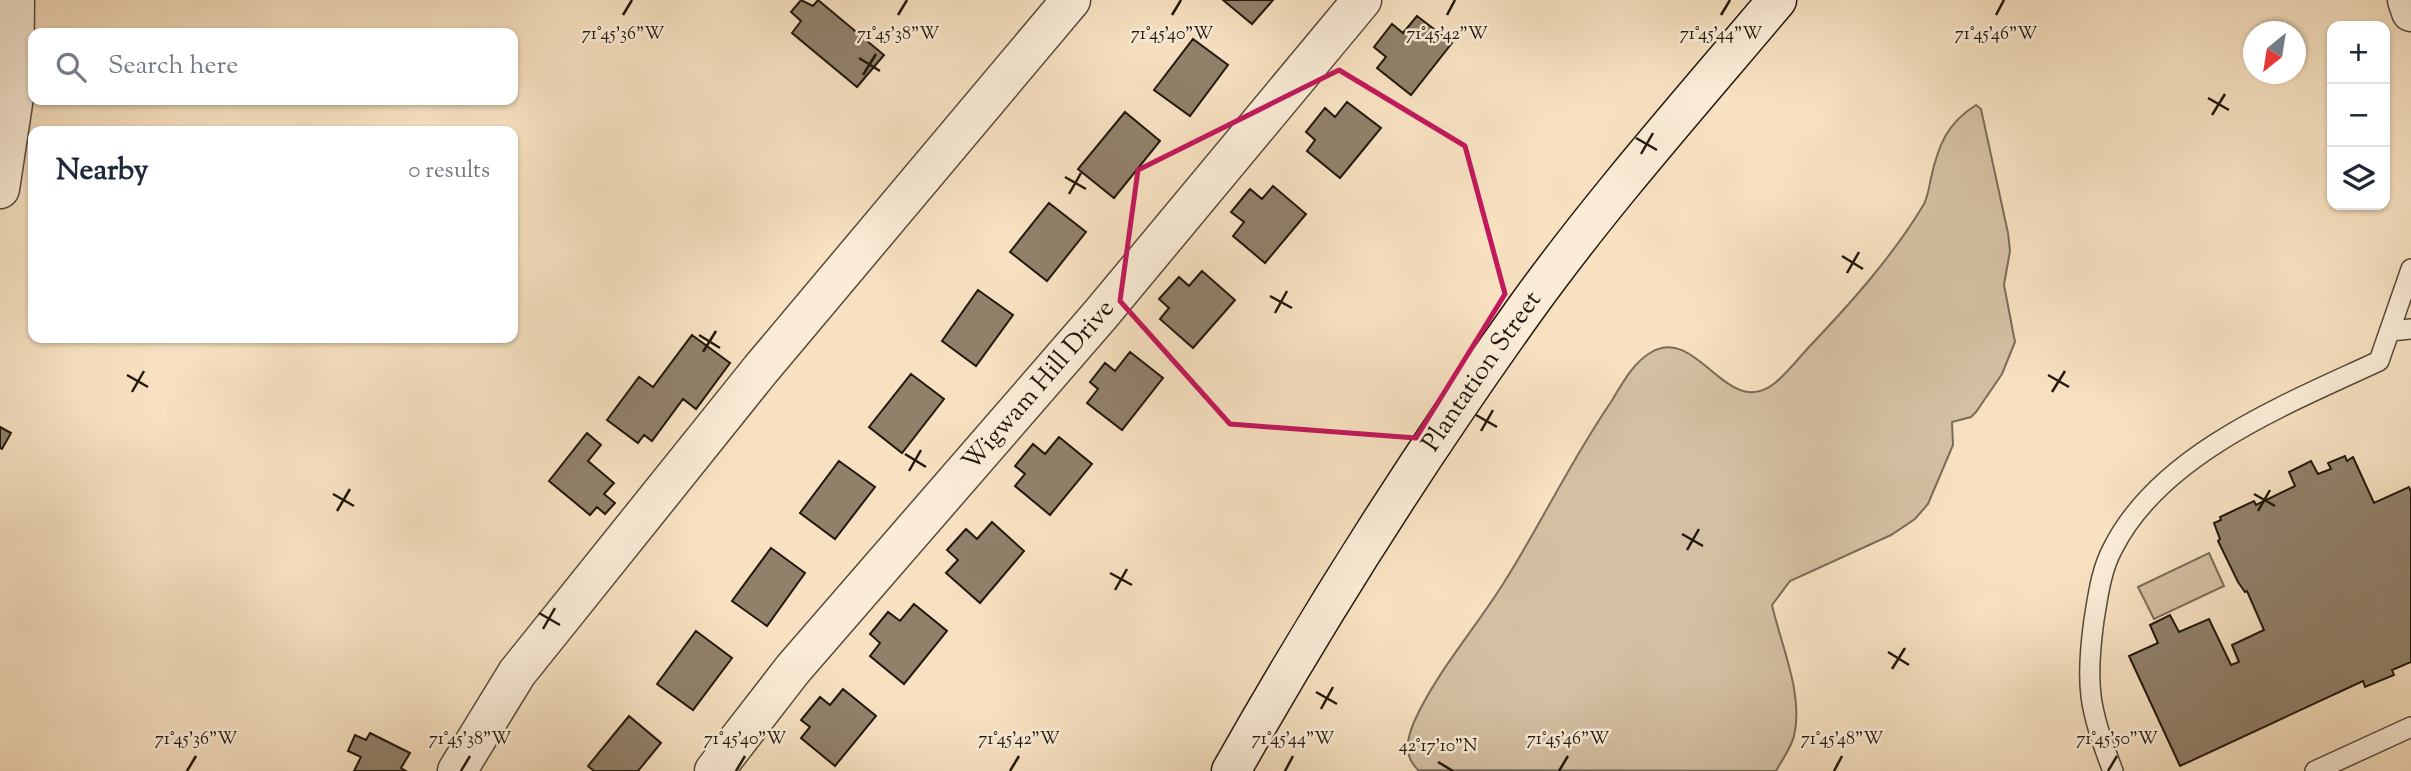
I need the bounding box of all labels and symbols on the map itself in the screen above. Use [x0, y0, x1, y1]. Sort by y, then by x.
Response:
north arrow [2243, 21, 2306, 84]
text: 71°45'36"W [582, 22, 664, 48]
text: 71°45'38"W [857, 22, 939, 48]
text: 71°45'40"W [1131, 22, 1213, 48]
text: 71°45'42"W [1406, 22, 1488, 48]
text: 71°45'44"W [1680, 22, 1762, 48]
text: 71°45'46"W [1955, 22, 2037, 48]
street label: Plantation Street [1413, 283, 1551, 459]
street label: Wigwam Hill Drive [954, 292, 1124, 480]
text: 71°45'36"W [155, 727, 237, 753]
text: 71°45'38"W [429, 727, 511, 753]
text: 71°45'40"W [704, 727, 786, 753]
text: 71°45'42"W [978, 727, 1060, 753]
text: 71°45'44"W [1252, 727, 1334, 753]
text: 71°45'46"W [1527, 727, 1609, 753]
text: 71°45'48"W [1801, 727, 1883, 753]
text: 71°45'50"W [2076, 727, 2158, 753]
text: 42°17'10"N [1399, 734, 1477, 760]

